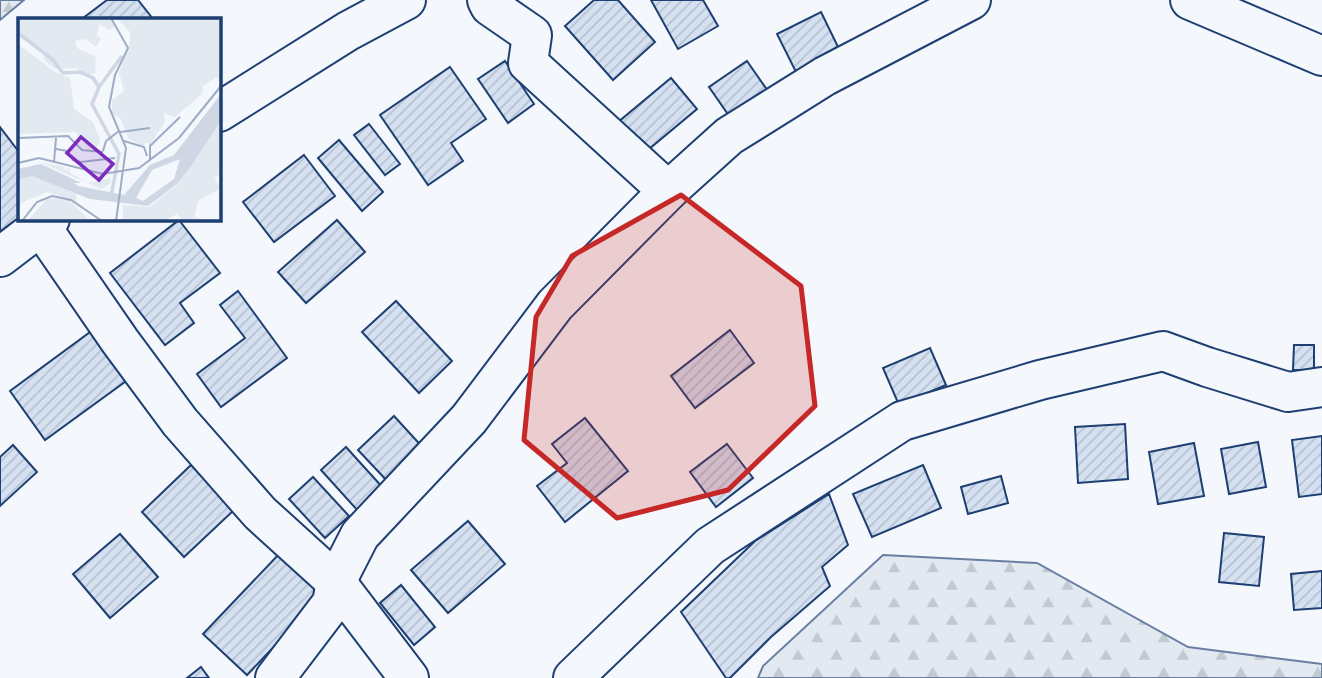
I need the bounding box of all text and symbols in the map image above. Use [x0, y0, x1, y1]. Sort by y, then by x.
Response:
inset map [18, 18, 220, 220]

